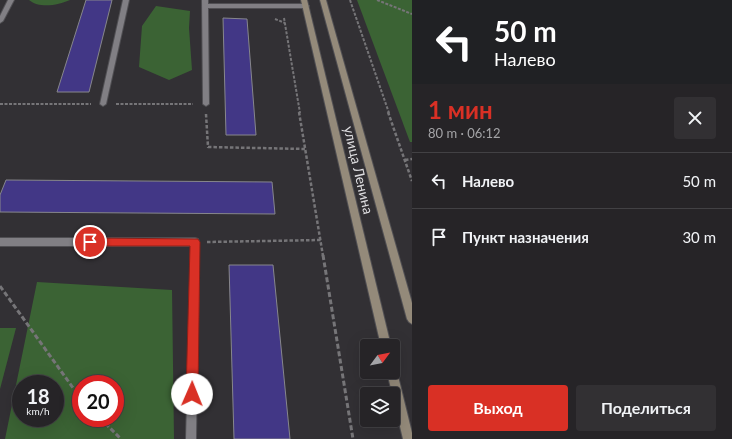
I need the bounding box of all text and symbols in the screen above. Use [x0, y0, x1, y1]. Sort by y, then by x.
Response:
text: 50 m [494, 14, 557, 48]
icon: left [428, 16, 480, 68]
text: Налево [494, 48, 556, 70]
text: 1 мин [428, 95, 493, 124]
button: close [674, 97, 716, 139]
street label: улица Ленина [341, 124, 377, 216]
text: 80 m · 06:12 [428, 125, 501, 141]
icon: left [428, 170, 450, 192]
text: Налево [462, 172, 514, 190]
text: 50 m [682, 172, 716, 190]
pin [73, 225, 107, 259]
icon: arrive [428, 226, 450, 248]
text: Пункт назначения [462, 228, 589, 246]
text: 30 m [682, 228, 716, 246]
icon: arrive [79, 231, 101, 253]
north arrow [360, 339, 400, 379]
map controls [360, 339, 400, 427]
position arrow [171, 373, 213, 415]
speed limit sign: 20 [72, 375, 124, 427]
text: 18 [26, 384, 50, 408]
button: Выход [428, 385, 568, 431]
button: Поделиться [576, 385, 716, 431]
button: layers [360, 387, 400, 427]
text: km/h [26, 405, 50, 417]

